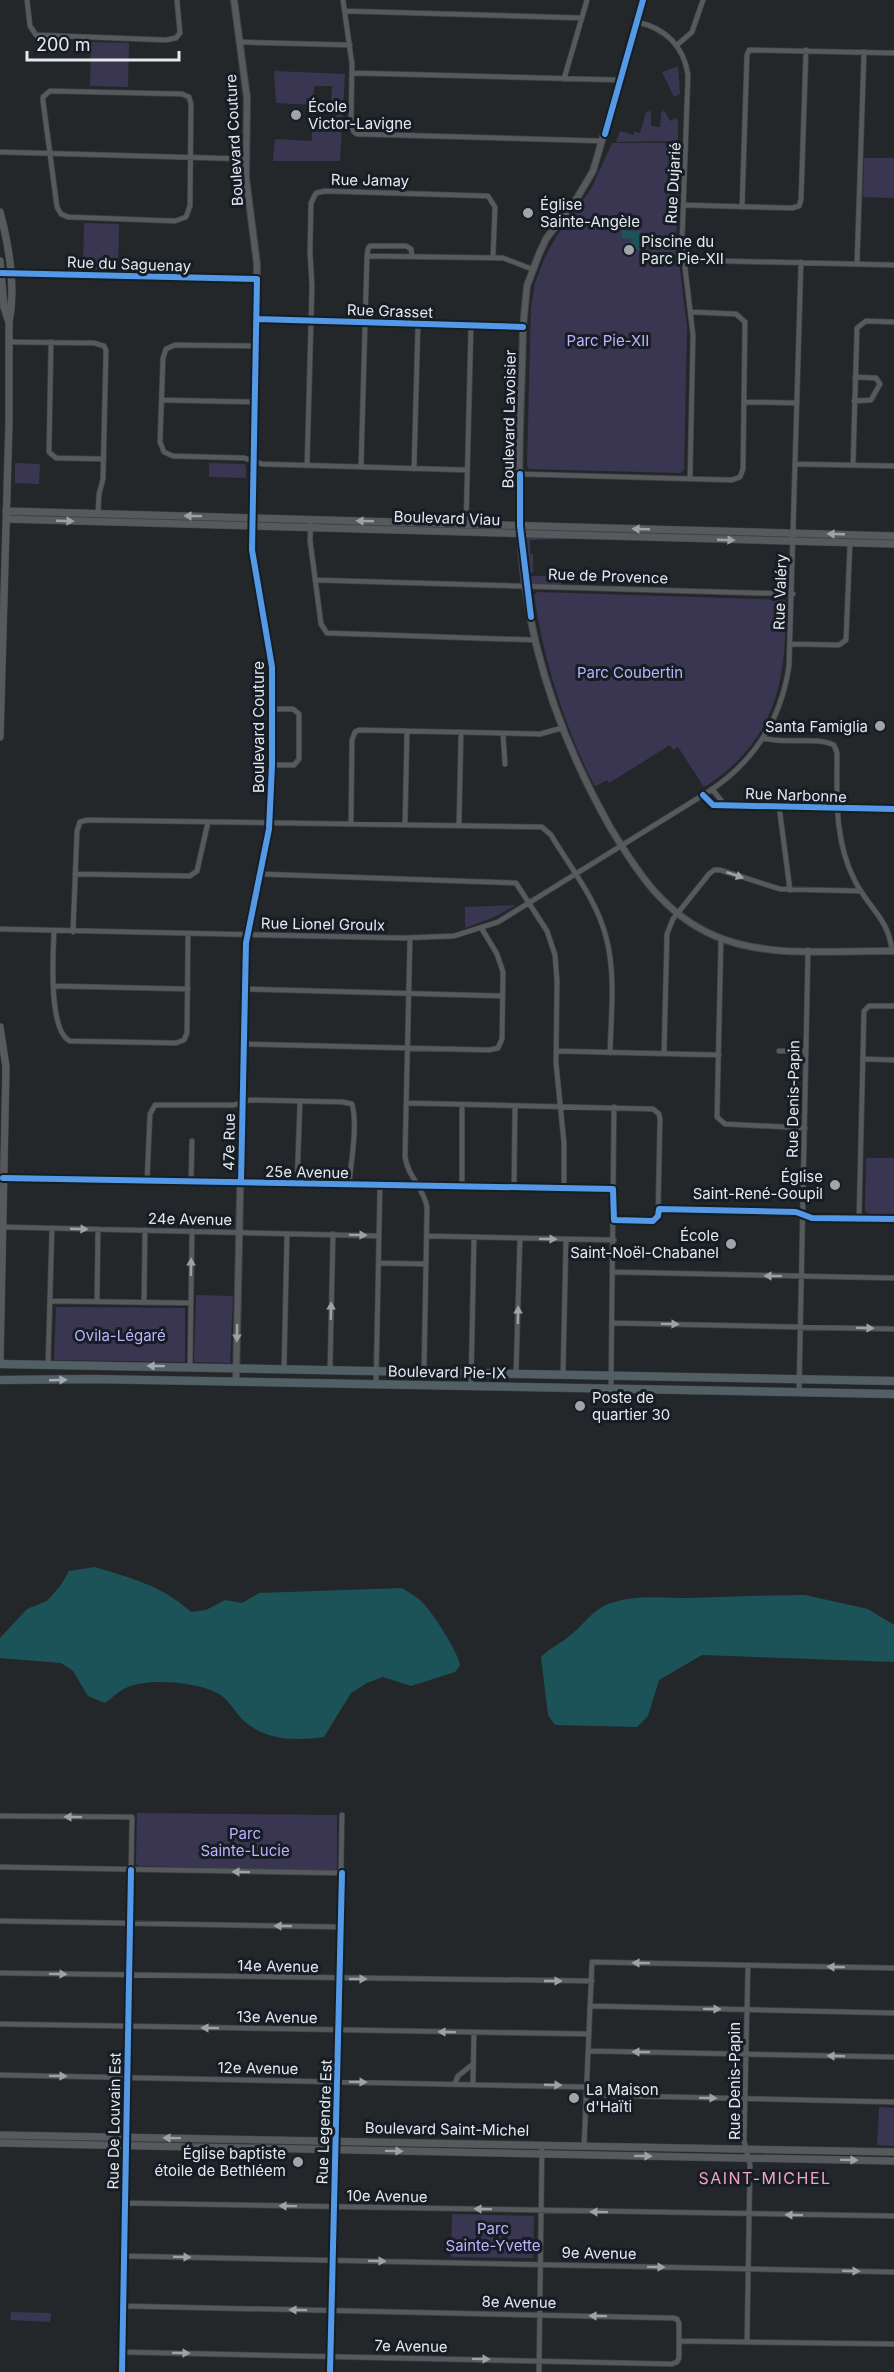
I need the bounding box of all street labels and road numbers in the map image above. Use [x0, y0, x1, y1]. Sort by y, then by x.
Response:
street label: Boulevard Couture [221, 74, 247, 206]
street label: Rue Dujarié [661, 142, 685, 224]
street label: Rue Jamay [331, 170, 410, 190]
street label: Rue du Saguenay [67, 252, 192, 276]
street label: Rue Grasset [347, 300, 434, 322]
street label: Boulevard Lavoisier [498, 349, 520, 489]
street label: Boulevard Viau [393, 507, 501, 529]
street label: Rue Valéry [769, 553, 791, 630]
street label: Rue de Provence [548, 564, 668, 588]
street label: Boulevard Couture [249, 661, 268, 793]
street label: Rue Narbonne [745, 784, 847, 806]
street label: Rue Lionel Groulx [261, 913, 385, 935]
street label: Rue Denis-Papin [782, 1040, 804, 1158]
street label: 47e Rue [219, 1113, 239, 1171]
street label: 25e Avenue [265, 1162, 349, 1182]
street label: 24e Avenue [148, 1209, 232, 1229]
street label: Boulevard Pie-IX [388, 1361, 506, 1383]
street label: 14e Avenue [237, 1956, 319, 1976]
street label: 13e Avenue [236, 2007, 318, 2027]
street label: Rue Denis-Papin [725, 2022, 744, 2140]
street label: Rue De Louvain Est [103, 2052, 125, 2190]
street label: 12e Avenue [217, 2058, 299, 2078]
street label: Rue Legendre Est [312, 2059, 336, 2185]
street label: Boulevard Saint-Michel [365, 2118, 529, 2140]
street label: 10e Avenue [346, 2186, 428, 2206]
street label: 9e Avenue [561, 2243, 637, 2263]
street label: 8e Avenue [481, 2292, 557, 2312]
street label: 7e Avenue [374, 2336, 448, 2356]

